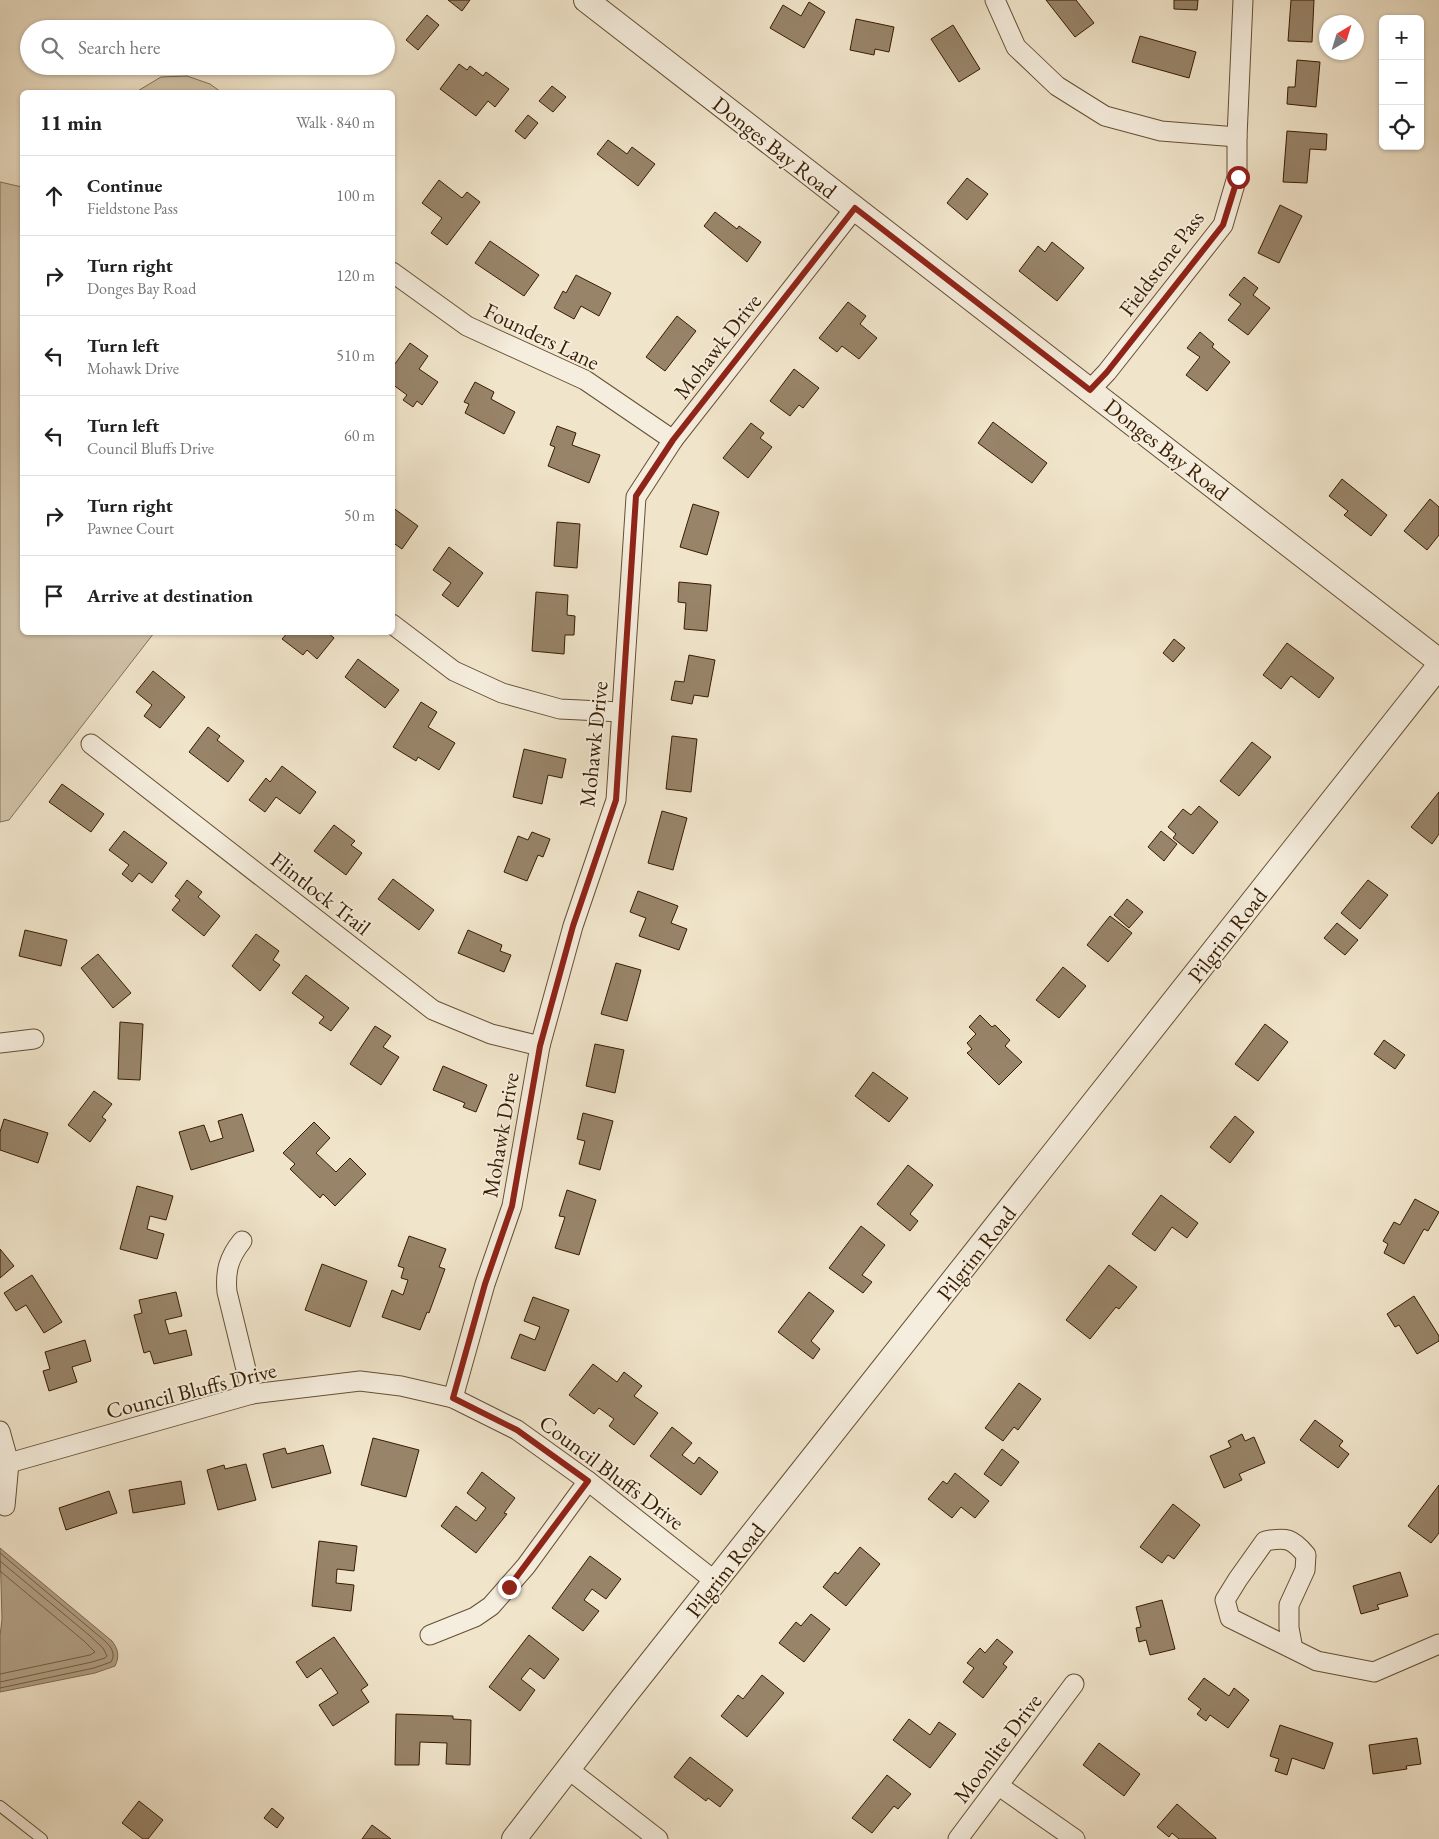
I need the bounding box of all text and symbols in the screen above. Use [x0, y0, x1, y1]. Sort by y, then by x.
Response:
north arrow [1319, 15, 1364, 60]
map controls [1379, 15, 1424, 150]
button: + [1379, 15, 1424, 60]
search box [20, 20, 395, 75]
icon: search [38, 34, 66, 62]
text: Search here [78, 35, 160, 60]
button: − [1379, 60, 1424, 105]
street label: Donges Bay Road [707, 90, 844, 206]
button: locate [1379, 105, 1424, 150]
text: 11 min [40, 109, 102, 136]
text: Walk · 840 m [296, 112, 375, 133]
route start [1227, 166, 1250, 189]
text: Continue [87, 173, 162, 198]
icon: ahead [40, 182, 68, 210]
text: 100 m [336, 185, 375, 206]
text: Fieldstone Pass [87, 198, 178, 219]
street label: Fieldstone Pass [1112, 205, 1211, 322]
text: Turn right [87, 253, 173, 278]
icon: right [40, 262, 68, 290]
text: 120 m [336, 265, 375, 286]
text: Donges Bay Road [87, 278, 196, 299]
street label: Mohawk Drive [667, 287, 768, 405]
street label: Founders Lane [479, 296, 605, 377]
text: Turn left [87, 333, 159, 358]
icon: left [40, 342, 68, 370]
text: 510 m [336, 345, 375, 366]
text: Mohawk Drive [87, 358, 179, 379]
street label: Donges Bay Road [1099, 392, 1236, 508]
text: Turn left [87, 413, 159, 438]
icon: left [40, 422, 68, 450]
text: 60 m [344, 425, 375, 446]
text: Council Bluffs Drive [87, 438, 214, 459]
text: Turn right [87, 493, 173, 518]
icon: right [40, 502, 68, 530]
text: 50 m [344, 505, 375, 526]
text: Pawnee Court [87, 518, 174, 539]
icon: arrive [40, 582, 68, 610]
text: Arrive at destination [87, 583, 253, 608]
street label: Mohawk Drive [572, 679, 615, 808]
street label: Flintlock Trail [265, 845, 377, 942]
street label: Pilgrim Road [1181, 881, 1274, 989]
street label: Mohawk Drive [475, 1070, 526, 1200]
street label: Pilgrim Road [930, 1199, 1023, 1307]
street label: Council Bluffs Drive [103, 1355, 280, 1426]
street label: Council Bluffs Drive [533, 1408, 691, 1537]
street label: Pilgrim Road [679, 1516, 772, 1624]
route end [498, 1576, 521, 1599]
street label: Moonlite Drive [947, 1687, 1048, 1809]

